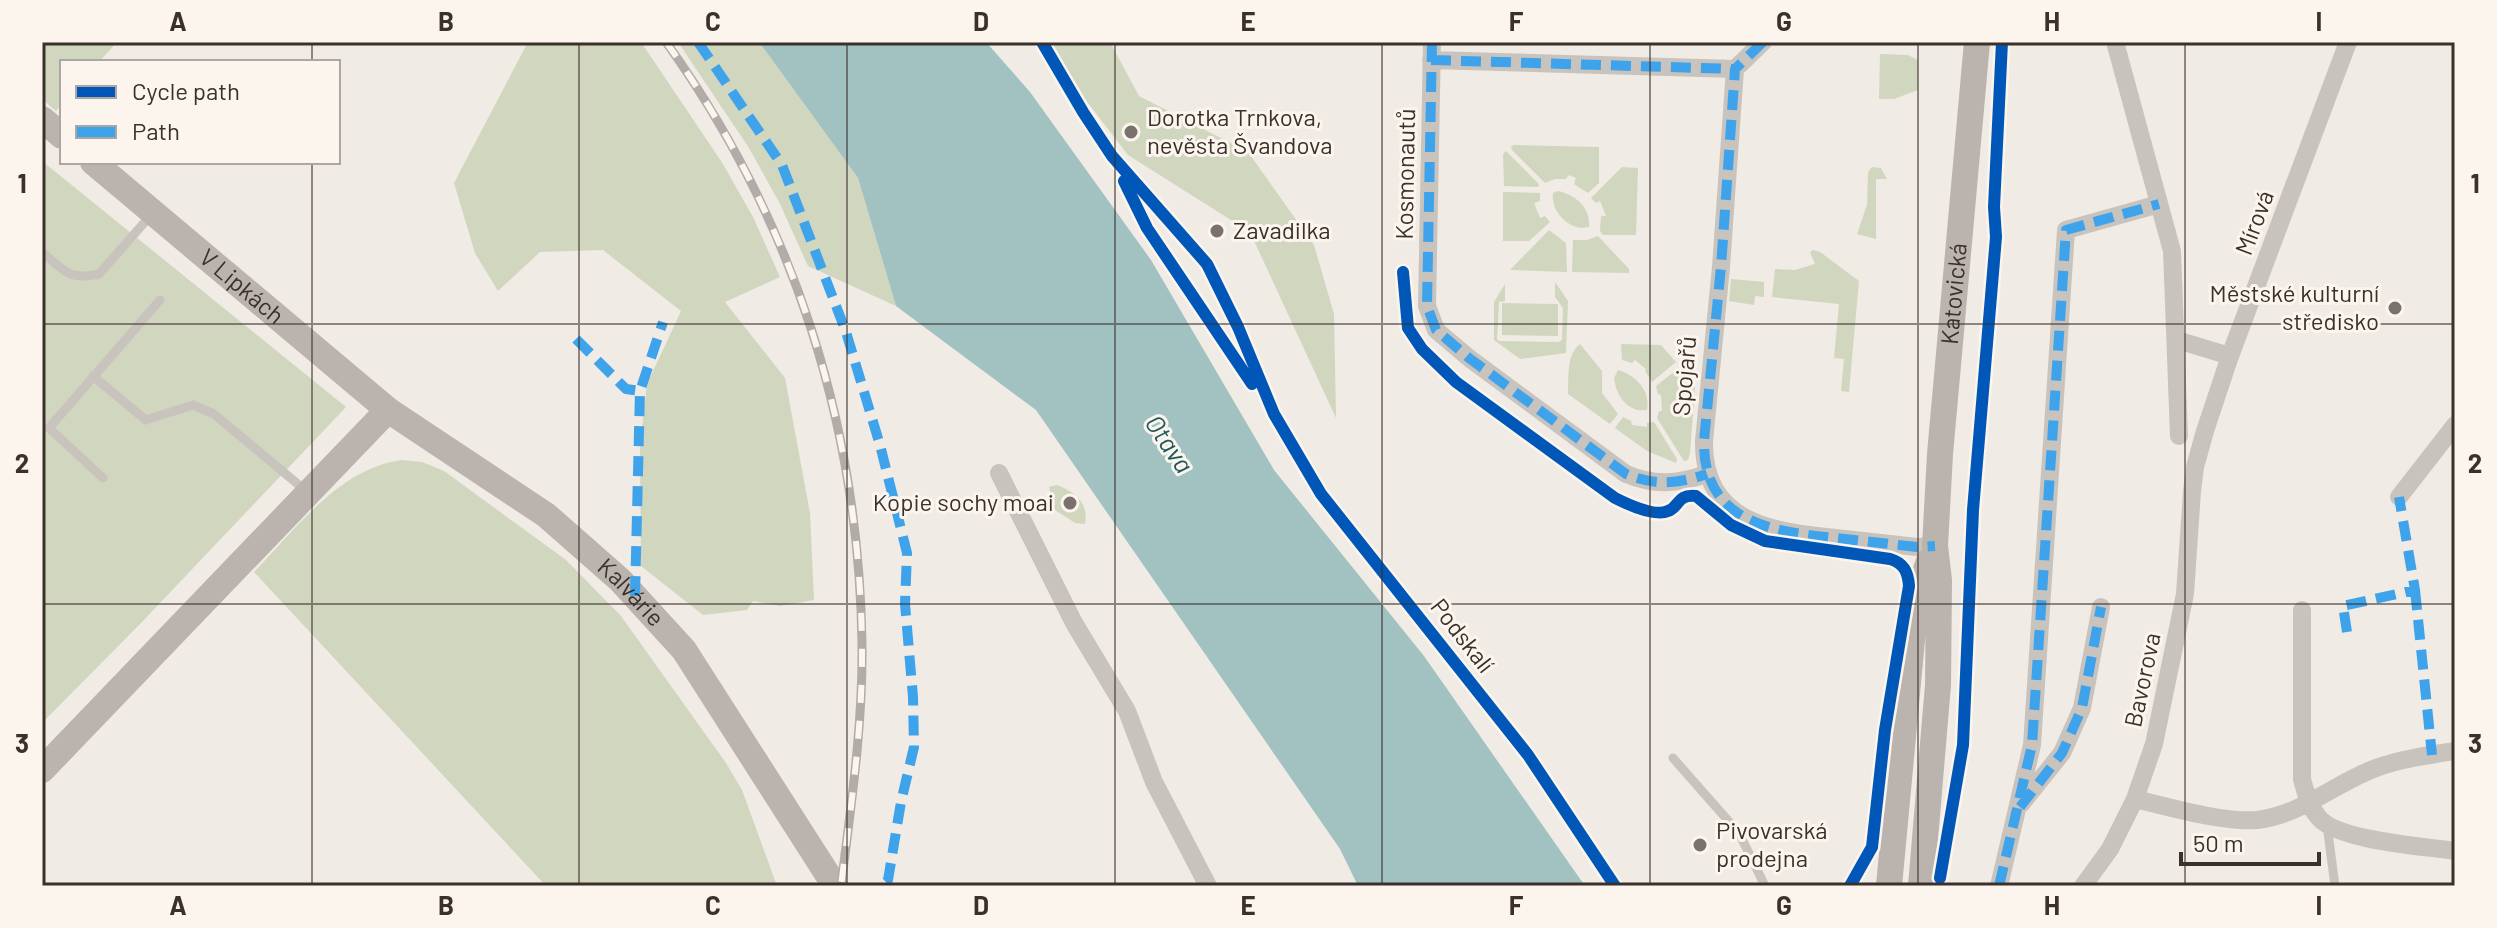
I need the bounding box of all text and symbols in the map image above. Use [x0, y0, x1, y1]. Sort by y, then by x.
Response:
text: A [169, 5, 187, 36]
text: B [438, 5, 454, 36]
text: C [705, 5, 721, 36]
text: D [973, 5, 989, 36]
text: E [1240, 5, 1256, 36]
text: F [1509, 5, 1524, 36]
text: G [1776, 5, 1792, 36]
text: H [2044, 5, 2060, 36]
text: I [2316, 5, 2322, 36]
legend [60, 60, 340, 164]
text: Cycle path [132, 76, 240, 105]
place label: Dorotka Trnkova, nevěsta Švandova [1147, 102, 1332, 159]
street label: Kosmonautů [1389, 108, 1420, 240]
text: Path [132, 116, 180, 145]
marker: Dorotka Trnkova, nevěsta Švandova [1122, 123, 1140, 141]
text: 1 [17, 167, 27, 198]
text: 1 [2470, 167, 2480, 198]
street label: Mírová [2228, 186, 2279, 259]
place label: Zavadilka [1233, 215, 1331, 244]
marker: Zavadilka [1208, 222, 1226, 240]
street label: V Lipkách [194, 242, 291, 329]
street label: Katovická [1934, 242, 1972, 346]
place label: Městské kulturní středisko [2210, 278, 2379, 335]
marker: Městské kulturní středisko [2386, 299, 2404, 317]
street label: Spojařů [1666, 335, 1701, 417]
water label: Otava [1140, 408, 1201, 478]
text: 2 [15, 447, 29, 478]
text: 2 [2468, 447, 2482, 478]
place label: Kopie sochy moai [873, 487, 1054, 516]
marker: Kopie sochy moai [1061, 494, 1079, 512]
street label: Kalvárie [592, 551, 671, 632]
street label: Podskalí [1425, 592, 1501, 678]
street label: Bavorova [2117, 630, 2166, 730]
text: 3 [15, 727, 29, 758]
text: 3 [2468, 727, 2482, 758]
place label: Pivovarská prodejna [1716, 815, 1828, 872]
scale bar [2181, 816, 2319, 866]
text: 50 m [2193, 828, 2244, 857]
marker: Pivovarská prodejna [1691, 836, 1709, 854]
text: A [169, 889, 187, 920]
text: B [438, 889, 454, 920]
text: C [705, 889, 721, 920]
text: D [973, 889, 989, 920]
text: E [1240, 889, 1256, 920]
text: F [1509, 889, 1524, 920]
text: G [1776, 889, 1792, 920]
text: H [2044, 889, 2060, 920]
text: I [2316, 889, 2322, 920]

